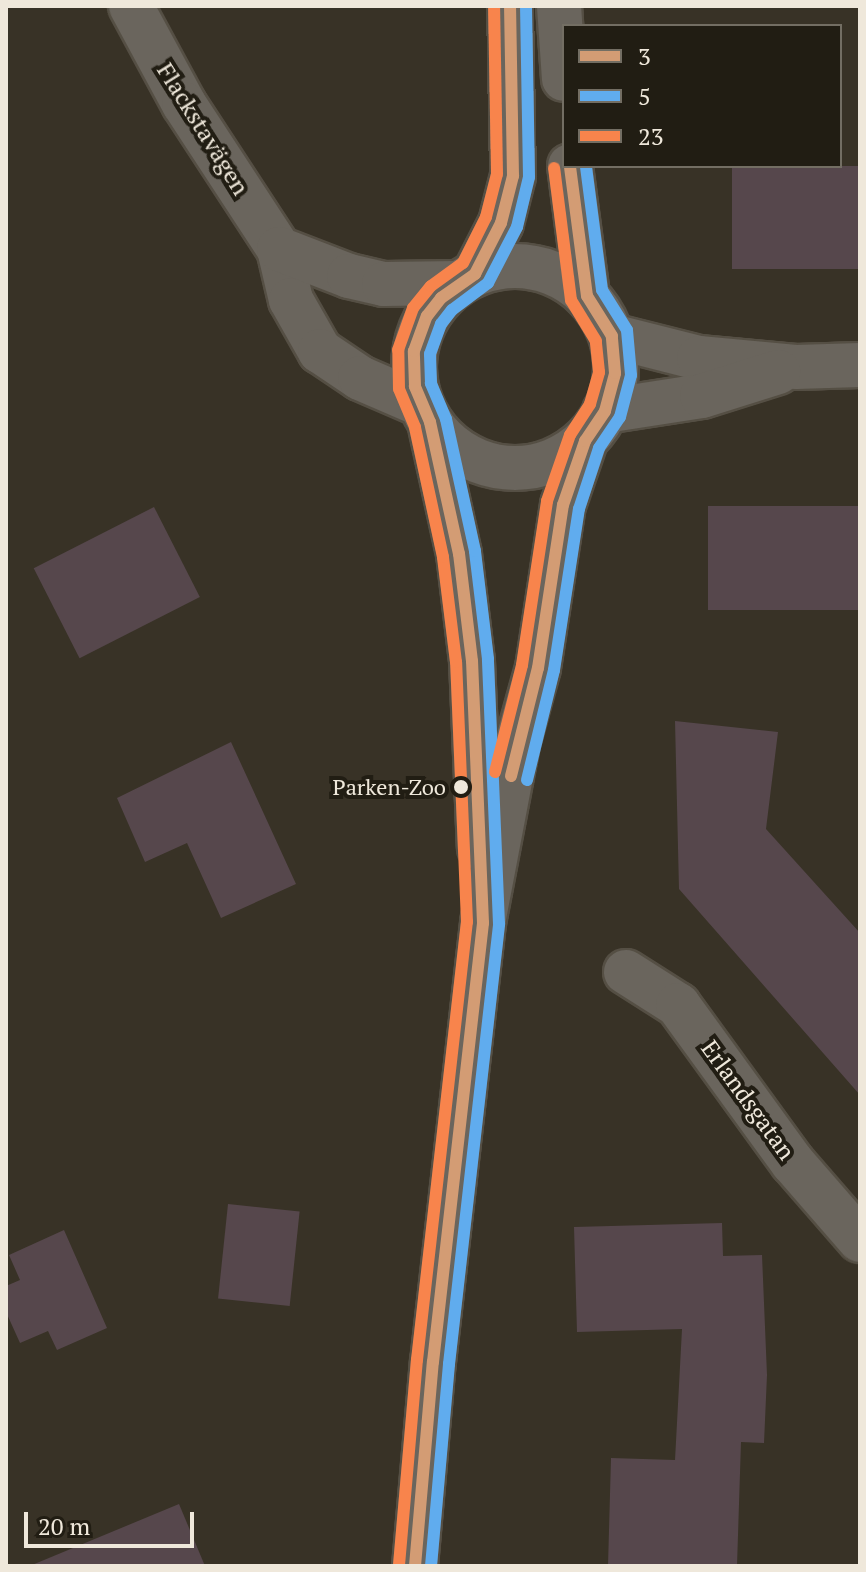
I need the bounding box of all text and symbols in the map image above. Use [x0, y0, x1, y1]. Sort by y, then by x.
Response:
legend [562, 24, 842, 168]
text: 3 [638, 40, 651, 72]
street label: Flackstavägen [151, 58, 255, 200]
text: 5 [638, 80, 651, 112]
text: 23 [638, 120, 664, 152]
place label: Parken-Zoo [333, 774, 446, 800]
marker: Parken-Zoo [453, 779, 469, 795]
street label: Erlandsgatan [695, 1035, 801, 1165]
scale bar [28, 1496, 198, 1546]
text: 20 m [38, 1510, 90, 1542]

